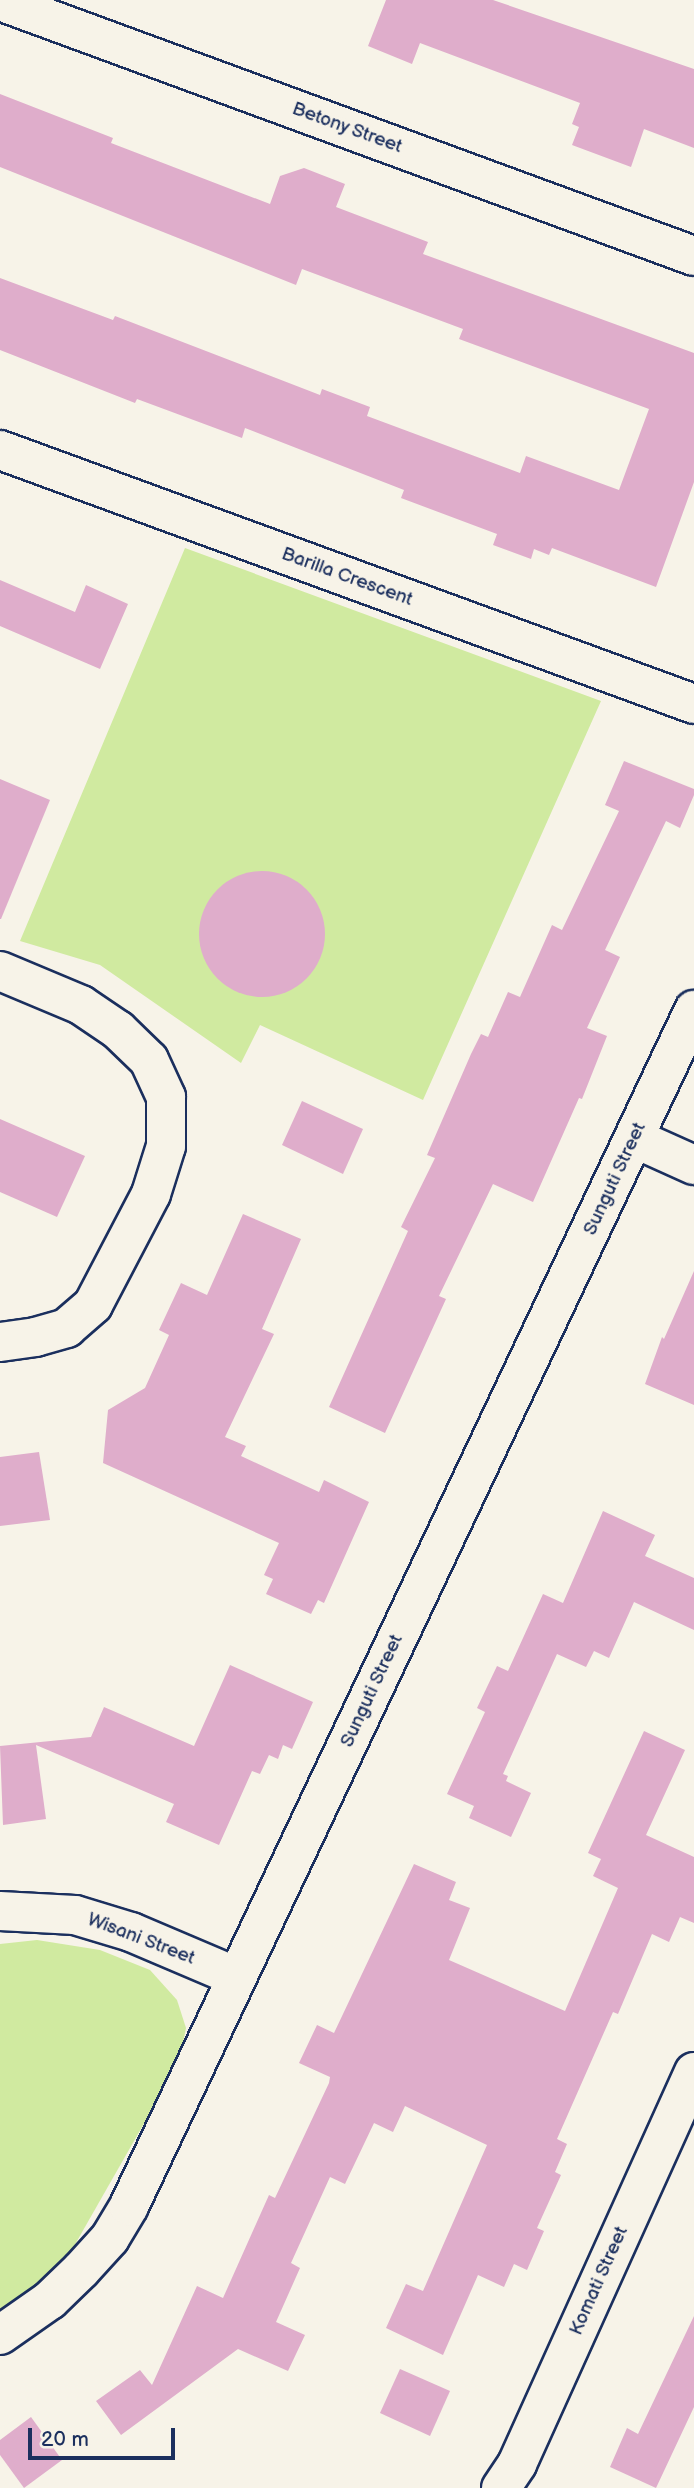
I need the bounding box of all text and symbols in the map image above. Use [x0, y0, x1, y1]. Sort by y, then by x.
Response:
street label: Betony Street [288, 97, 406, 159]
street label: Barilla Crescent [278, 543, 416, 611]
street label: Sunguti Street [579, 1119, 651, 1239]
street label: Sunguti Street [336, 1631, 408, 1751]
street label: Wisani Street [84, 1908, 198, 1970]
street label: Komati Street [565, 2223, 633, 2339]
scale bar [32, 2414, 178, 2458]
text: 20 m [41, 2427, 89, 2452]

